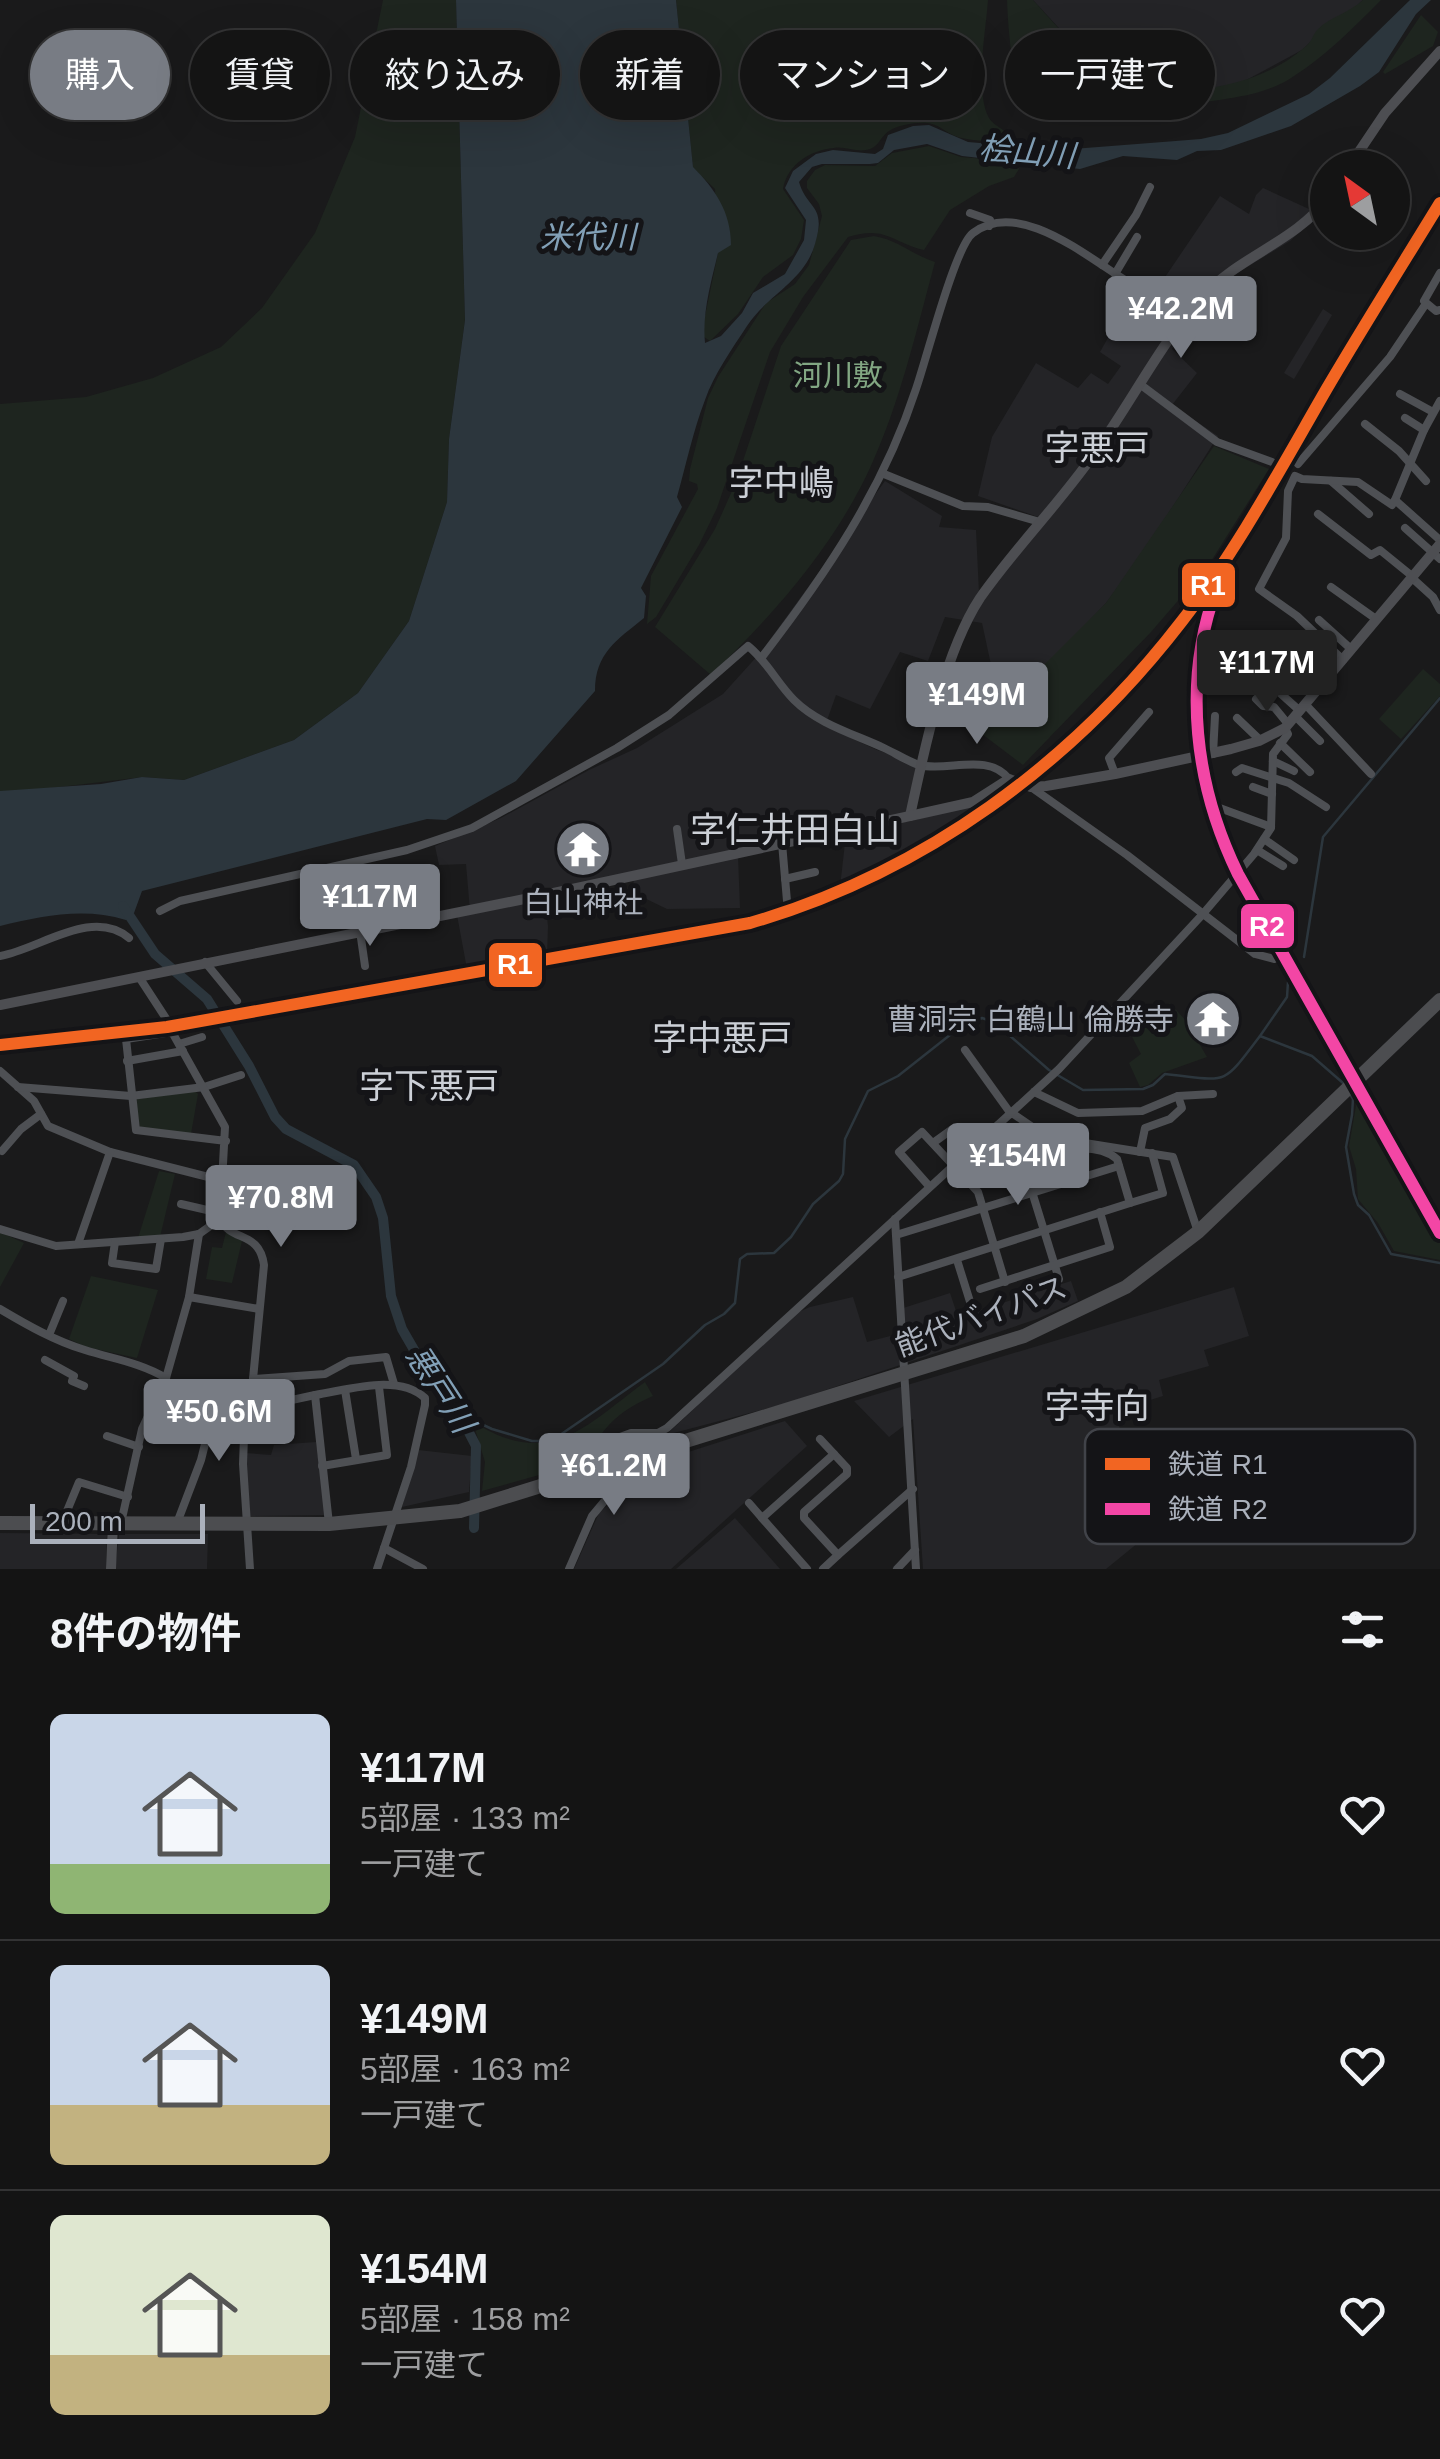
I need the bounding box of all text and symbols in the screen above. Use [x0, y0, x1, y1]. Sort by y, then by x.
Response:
chip: 購入 [30, 30, 170, 120]
chip: 賃貸 [190, 30, 330, 120]
chip: 絞り込み [350, 30, 560, 120]
chip: 新着 [580, 30, 720, 120]
chip: マンション [740, 30, 985, 120]
chip: 一戸建て [1005, 30, 1215, 120]
water label: 桧山川 [978, 130, 1079, 174]
north arrow [1310, 150, 1410, 250]
map controls [1310, 150, 1410, 250]
water label: 米代川 [540, 219, 639, 255]
pin: ¥42.2M [1100, 276, 1262, 361]
text: ¥42.2M [1128, 290, 1234, 326]
park label: 河川敷 [793, 359, 883, 392]
district label: 字悪戸 [1044, 428, 1150, 467]
district label: 字中嶋 [728, 463, 834, 502]
line badge: R1 [1180, 561, 1237, 609]
text: R1 [1190, 570, 1226, 601]
pin: ¥117M [1197, 630, 1337, 715]
text: ¥117M [1219, 644, 1315, 680]
pin: ¥149M [907, 662, 1047, 747]
text: ¥149M [928, 676, 1026, 712]
district label: 字仁井田白山 [690, 810, 900, 849]
temple icon: 白山神社 [553, 819, 613, 879]
pin: ¥117M [300, 864, 440, 949]
text: ¥117M [322, 878, 418, 914]
place label: 白山神社 [523, 886, 643, 919]
line badge: R2 [1239, 902, 1296, 950]
text: R2 [1249, 911, 1285, 942]
line badge: R1 [487, 941, 544, 989]
text: R1 [497, 949, 533, 980]
temple icon: 曹洞宗 白鶴山 倫勝寺 [1183, 989, 1243, 1049]
place label: 曹洞宗 白鶴山 倫勝寺 [887, 1003, 1174, 1036]
district label: 字中悪戸 [652, 1018, 792, 1057]
district label: 字下悪戸 [359, 1066, 499, 1105]
pin: ¥154M [948, 1123, 1088, 1208]
text: ¥154M [969, 1137, 1067, 1173]
pin: ¥70.8M [200, 1165, 362, 1250]
text: ¥70.8M [228, 1179, 334, 1215]
street label: 能代バイパス [891, 1270, 1071, 1362]
water label: 悪戸川 [399, 1339, 483, 1442]
pin: ¥50.6M [138, 1379, 300, 1464]
district label: 字寺向 [1044, 1386, 1150, 1425]
text: ¥50.6M [166, 1393, 272, 1429]
legend [1085, 1429, 1415, 1544]
pin: ¥61.2M [533, 1433, 695, 1518]
text: ¥61.2M [561, 1447, 667, 1483]
text: 鉄道 R1 [1168, 1449, 1268, 1480]
text: 鉄道 R2 [1168, 1494, 1268, 1525]
scale bar [30, 1499, 205, 1544]
text: 200 m [45, 1506, 123, 1537]
icon: filters [1335, 1602, 1390, 1657]
text: 8件の物件 [50, 1610, 241, 1657]
text: ¥117M [360, 1744, 486, 1791]
icon: home [130, 1754, 250, 1874]
icon: heart [1335, 1787, 1390, 1842]
text: 5部屋 · 133 m² [360, 1800, 570, 1836]
text: 一戸建て [360, 1846, 488, 1882]
text: ¥149M [360, 1995, 488, 2042]
icon: home [130, 2005, 250, 2125]
icon: heart [1335, 2038, 1390, 2093]
text: 5部屋 · 163 m² [360, 2051, 570, 2087]
text: 一戸建て [360, 2097, 488, 2133]
text: ¥154M [360, 2245, 488, 2292]
icon: home [130, 2255, 250, 2375]
icon: heart [1335, 2288, 1390, 2343]
text: 5部屋 · 158 m² [360, 2301, 570, 2337]
text: 一戸建て [360, 2347, 488, 2383]

